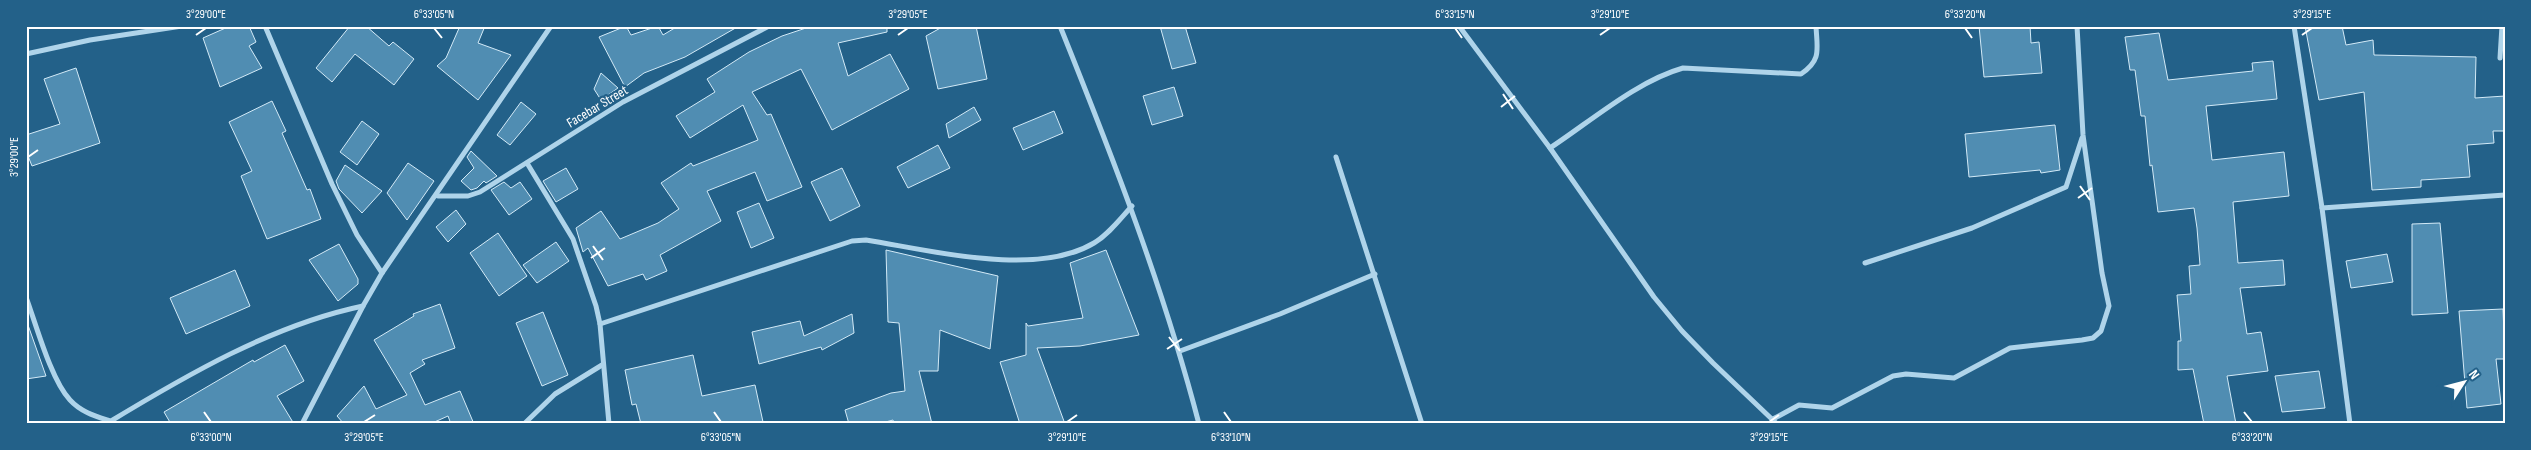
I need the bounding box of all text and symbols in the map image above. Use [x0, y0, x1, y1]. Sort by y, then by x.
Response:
text: 3°29'00"E [186, 7, 226, 22]
text: 6°33'05"N [414, 7, 454, 22]
text: 3°29'05"E [888, 7, 928, 22]
text: 6°33'15"N [1435, 7, 1475, 22]
text: 3°29'10"E [1591, 7, 1629, 22]
text: 6°33'20"N [1945, 7, 1985, 22]
text: 3°29'15"E [2293, 7, 2331, 22]
street label: Facebar Street [563, 81, 631, 131]
text: 3°29'00"E [7, 137, 22, 177]
north arrow [2438, 358, 2488, 408]
text: N [2465, 367, 2483, 383]
text: 6°33'00"N [190, 430, 232, 445]
text: 3°29'05"E [344, 430, 384, 445]
text: 6°33'05"N [701, 430, 741, 445]
text: 3°29'10"E [1048, 430, 1086, 445]
text: 6°33'10"N [1211, 430, 1251, 445]
text: 3°29'15"E [1750, 430, 1788, 445]
text: 6°33'20"N [2232, 430, 2272, 445]

